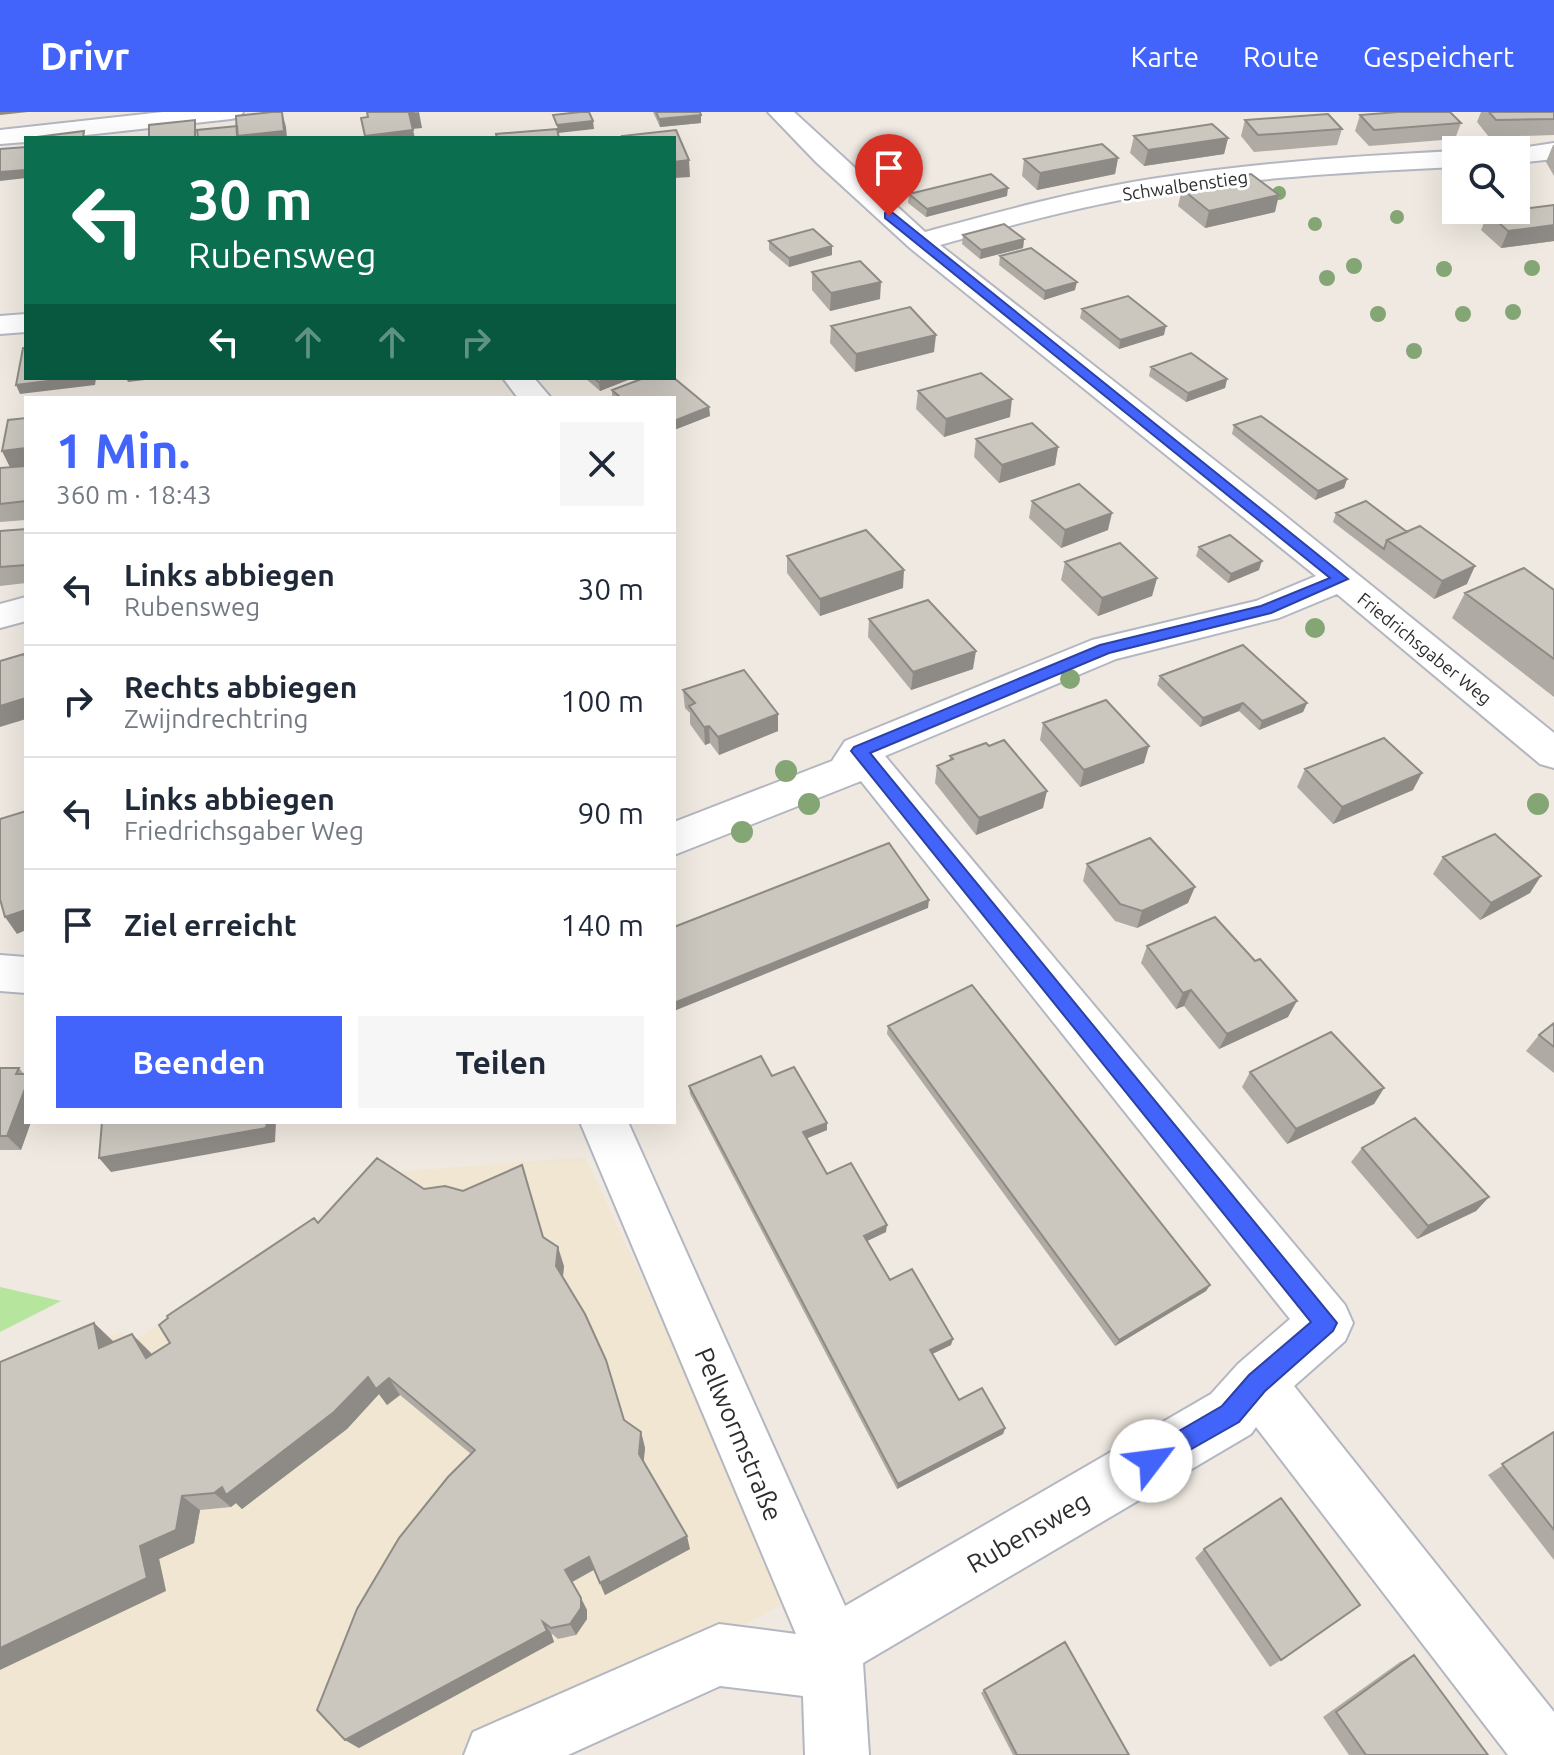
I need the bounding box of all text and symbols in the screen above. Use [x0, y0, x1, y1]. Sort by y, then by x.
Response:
text: Drivr [40, 35, 129, 77]
text: Karte [1130, 41, 1199, 72]
text: Route [1243, 41, 1319, 72]
text: Gespeichert [1363, 41, 1514, 72]
pin [855, 134, 923, 216]
map controls [1442, 136, 1530, 224]
button: search [1442, 136, 1530, 224]
icon: arrive [867, 146, 911, 190]
street label: Schwalbenstieg [1121, 166, 1249, 204]
icon: left [56, 168, 160, 272]
text: 30 m [188, 168, 313, 231]
text: Rubensweg [188, 234, 377, 275]
icon: left [202, 320, 246, 364]
icon: ahead [286, 320, 330, 364]
icon: ahead [370, 320, 414, 364]
icon: right [454, 320, 498, 364]
button: close [560, 422, 644, 506]
text: 1 Min. [56, 423, 190, 477]
text: 360 m · 18:43 [56, 480, 212, 509]
text: Links abbiegen [124, 558, 335, 592]
icon: left [56, 567, 100, 611]
text: 30 m [577, 572, 644, 606]
street label: Friedrichsgaber Weg [1354, 588, 1496, 708]
text: Rubensweg [124, 592, 260, 621]
text: Rechts abbiegen [124, 670, 357, 704]
icon: right [56, 679, 100, 723]
text: 100 m [560, 684, 644, 718]
text: Zwijndrechtring [124, 704, 309, 733]
text: Links abbiegen [124, 782, 335, 816]
icon: left [56, 791, 100, 835]
text: 90 m [577, 796, 644, 830]
text: Friedrichsgaber Weg [124, 816, 364, 845]
icon: arrive [56, 903, 100, 947]
text: Ziel erreicht [124, 908, 297, 942]
text: 140 m [560, 908, 644, 942]
button: Beenden [56, 1016, 342, 1108]
button: Teilen [358, 1016, 644, 1108]
street label: Pellwormstraße [689, 1343, 789, 1525]
position arrow [1109, 1419, 1193, 1503]
street label: Rubensweg [962, 1485, 1094, 1579]

